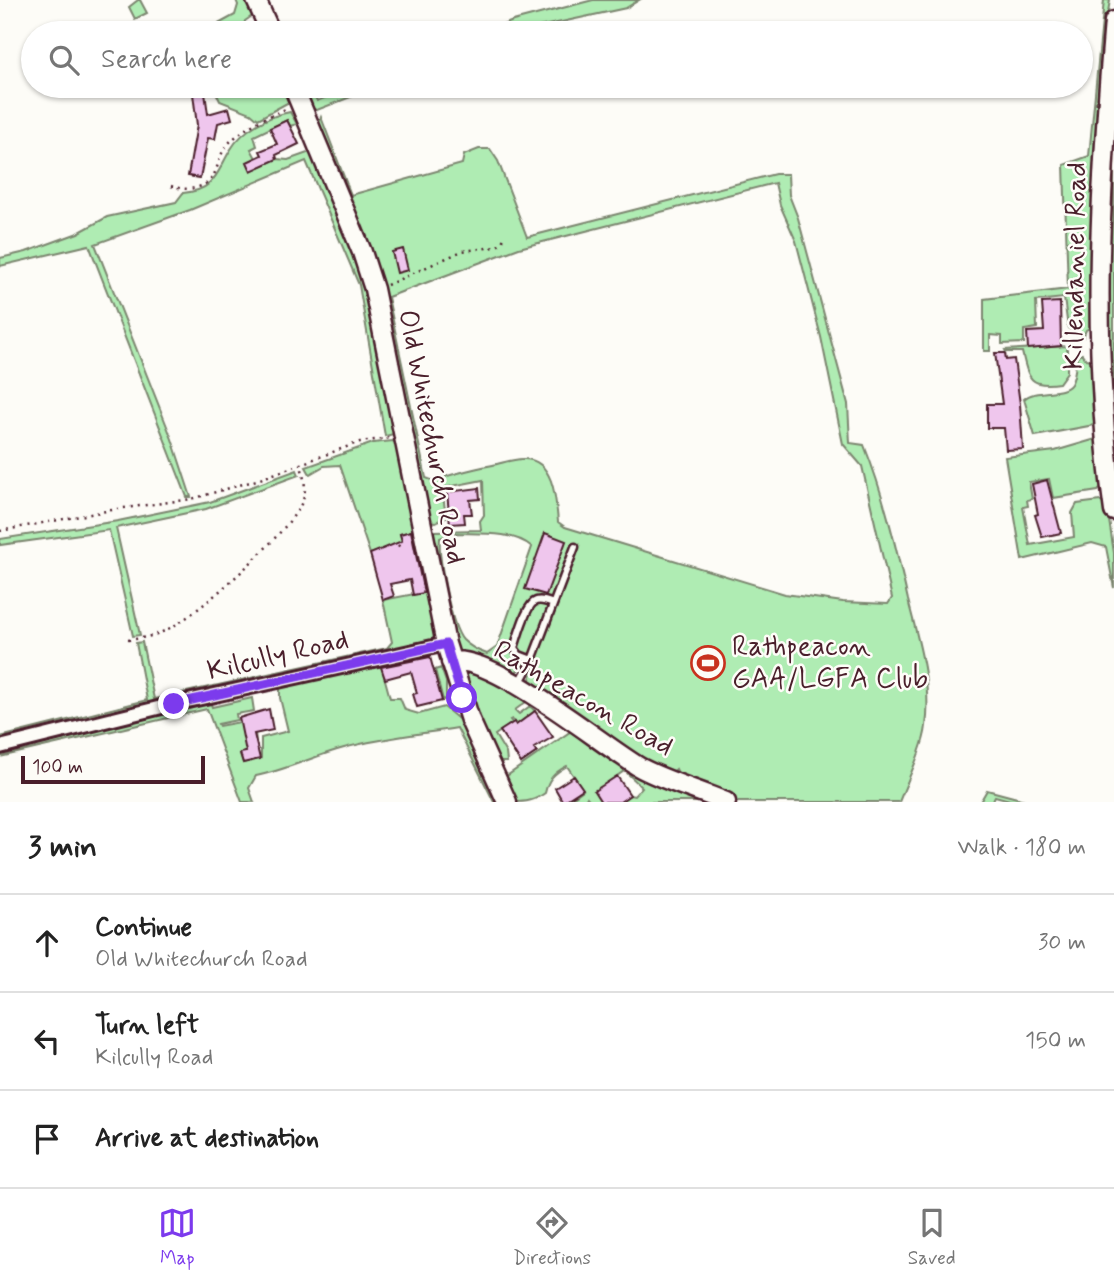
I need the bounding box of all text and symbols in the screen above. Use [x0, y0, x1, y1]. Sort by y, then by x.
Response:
search box [21, 21, 1093, 98]
icon: search [45, 41, 83, 79]
text: Search here [101, 43, 232, 77]
street label: Killendaniel Road [1056, 162, 1096, 370]
street label: Old Whitechurch Road [388, 307, 474, 567]
street label: Kilcully Road [204, 622, 352, 690]
place label: Rathpeacon GAA/LGFA Club [732, 629, 928, 698]
street label: Rathpeacon Road [486, 632, 680, 766]
sports icon: Rathpeacon GAA/LGFA Club [689, 644, 727, 682]
route start [446, 682, 477, 713]
route end [158, 688, 189, 719]
scale bar [21, 753, 205, 785]
text: 100 m [32, 755, 83, 780]
text: 3 min [28, 828, 97, 867]
text: Walk · 180 m [957, 833, 1086, 863]
text: Continue [95, 911, 192, 945]
icon: ahead [28, 924, 66, 962]
text: 30 m [1038, 928, 1086, 958]
text: Old Whitechurch Road [95, 945, 307, 975]
text: Turn left [95, 1009, 199, 1043]
icon: left [28, 1022, 66, 1060]
text: 150 m [1025, 1026, 1086, 1056]
text: Kilcully Road [95, 1043, 213, 1073]
icon: arrive [28, 1120, 66, 1158]
text: Arrive at destination [95, 1122, 319, 1156]
tab: Map [158, 1204, 196, 1271]
tab: Directions [513, 1204, 591, 1271]
tab: Saved [908, 1204, 956, 1271]

